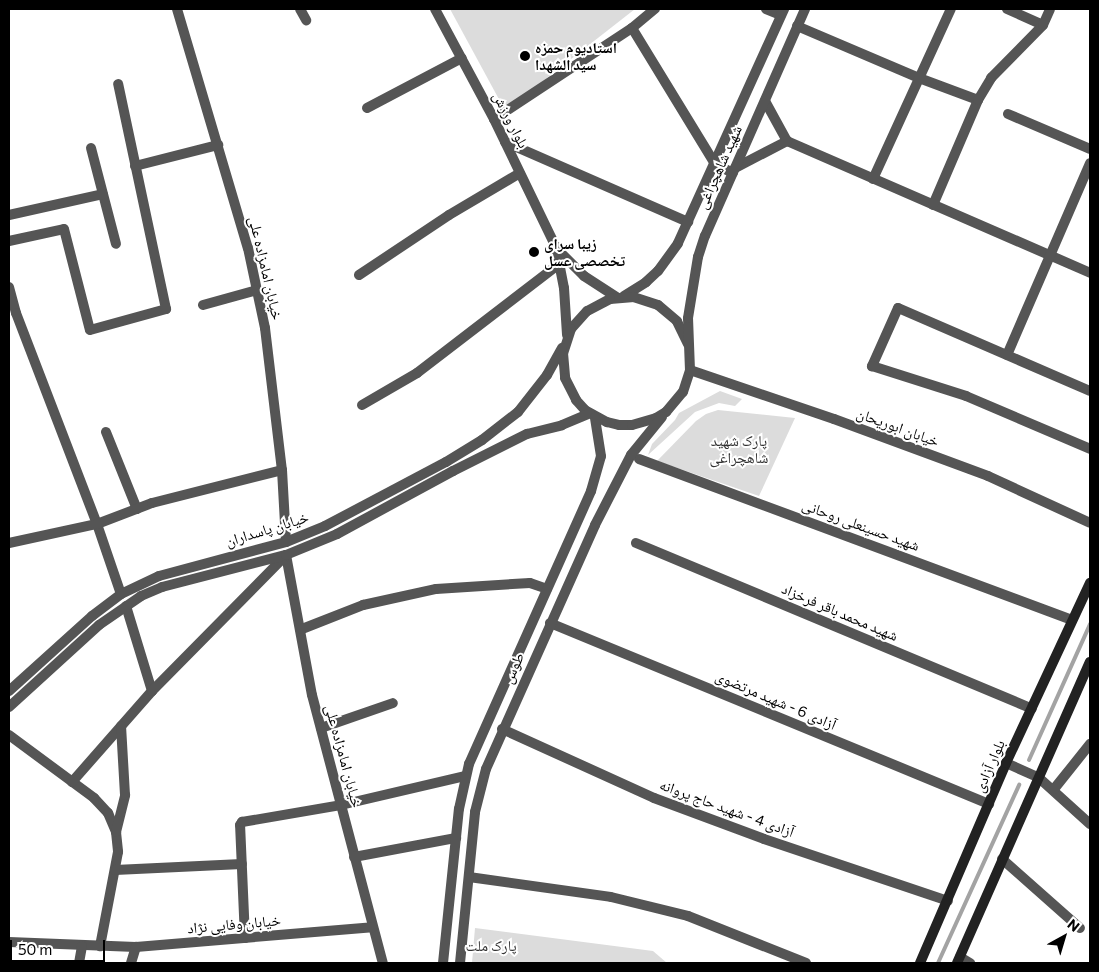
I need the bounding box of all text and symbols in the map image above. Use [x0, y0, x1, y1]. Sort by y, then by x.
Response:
place label: استادیوم حمزه سید الشهدا [535, 38, 617, 73]
marker: استادیوم حمزه سید الشهدا [519, 50, 531, 62]
street label: بلوار ورزش [489, 89, 533, 151]
street label: شهید شاهچراغی [693, 122, 745, 212]
street label: خیابان امامزاده علی [245, 214, 287, 322]
place label: زیبا سرای تخصصی عسل [544, 234, 625, 269]
marker: زیبا سرای تخصصی عسل [528, 246, 540, 258]
street label: خیابان ابوریحان [854, 404, 942, 450]
park label: پارک شهید شاهچراغی [710, 431, 768, 466]
street label: شهید حسینعلی روحانی [800, 495, 922, 555]
street label: خیابان پاسداران [223, 508, 311, 550]
street label: شهید محمد باقر فرخزاد [779, 579, 901, 645]
street label: طوس [498, 650, 528, 686]
street label: آزادی 6 - شهید مرتضوی [713, 666, 839, 734]
street label: خیابان امامزاده علی [322, 703, 366, 809]
street label: بلوار آزادی [969, 737, 1009, 795]
street label: آزادی 4 - شهید حاج پروانه [657, 775, 797, 841]
street label: خیابان وفایی نژاد [187, 911, 281, 937]
north arrow [1039, 912, 1089, 962]
text: N [1064, 915, 1083, 935]
scale bar [12, 930, 108, 962]
park label: پارک ملت [465, 937, 517, 955]
text: 50 m [18, 940, 52, 958]

